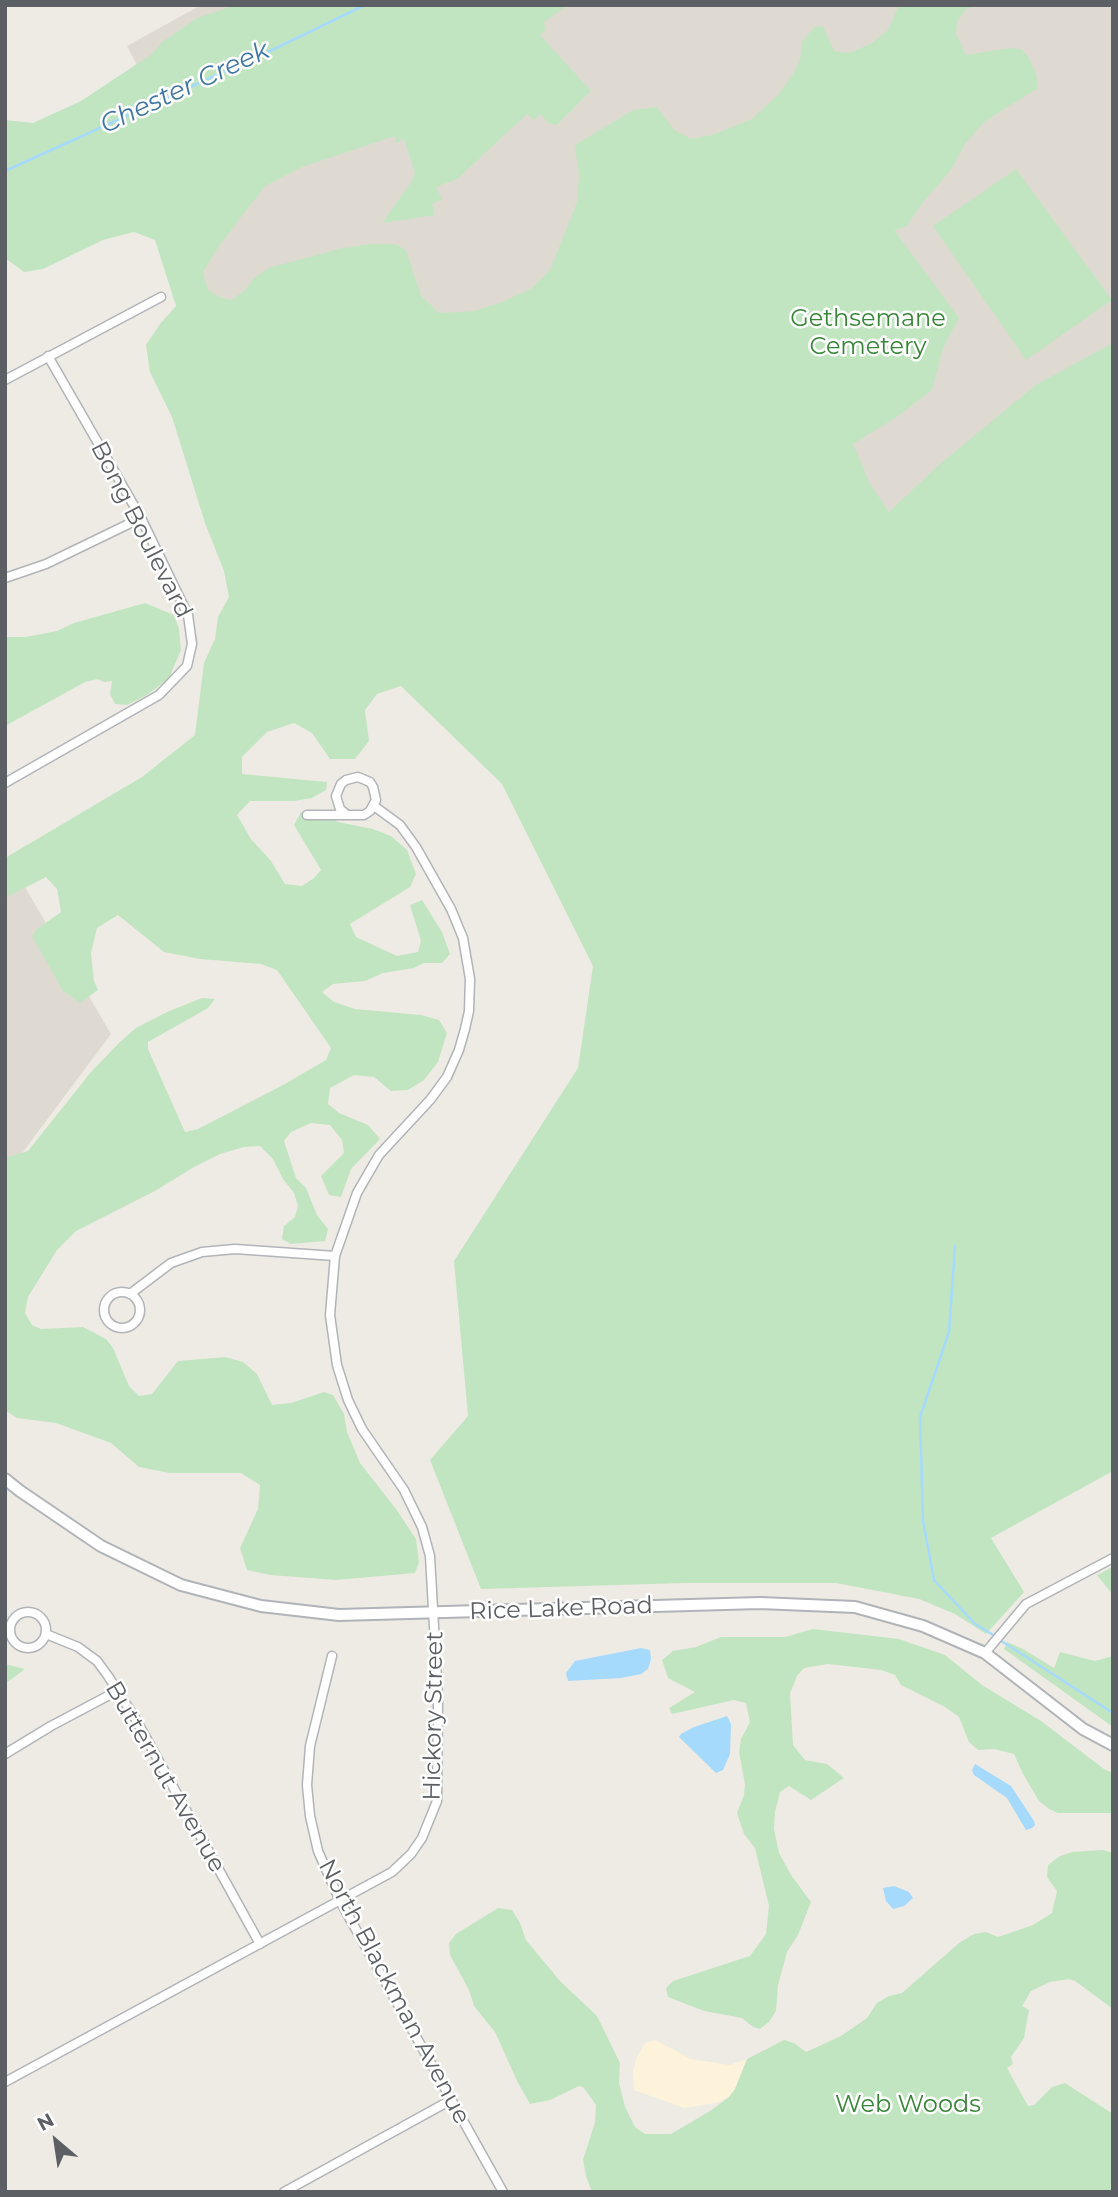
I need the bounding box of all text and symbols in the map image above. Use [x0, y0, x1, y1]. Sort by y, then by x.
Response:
water label: Chester Creek [95, 35, 275, 141]
park label: Gethsemane Cemetery [790, 305, 946, 361]
street label: Bong Boulevard [84, 437, 198, 623]
street label: Rice Lake Road [469, 1591, 653, 1627]
street label: Hickory Street [418, 1631, 450, 1801]
street label: Butternut Avenue [99, 1676, 231, 1878]
street label: North Blackman Avenue [312, 1855, 476, 2129]
park label: Web Woods [835, 2091, 981, 2119]
north arrow [21, 2106, 91, 2176]
text: N [33, 2108, 58, 2136]

